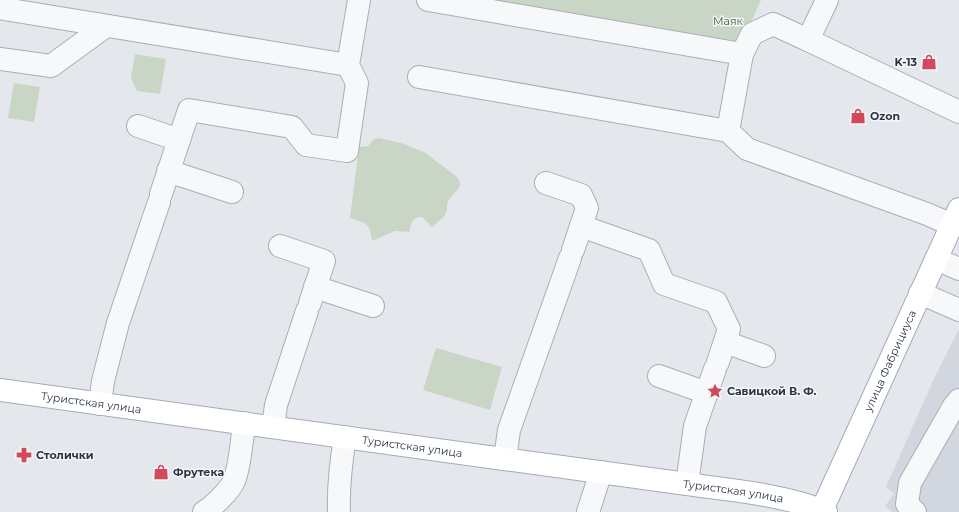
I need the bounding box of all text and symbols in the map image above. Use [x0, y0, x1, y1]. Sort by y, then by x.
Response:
park label: Маяк [713, 14, 744, 28]
shop icon: K-13 [920, 53, 938, 71]
place label: K-13 [894, 55, 917, 69]
shop icon: Ozon [849, 107, 867, 125]
place label: Ozon [870, 109, 900, 123]
street label: улица Фабрициуса [860, 308, 919, 415]
place icon: Савицкой В. Ф. [706, 382, 724, 400]
place label: Савицкой В. Ф. [727, 384, 816, 398]
street label: Туристская улица [40, 389, 142, 416]
street label: Туристская улица [361, 433, 463, 460]
pharmacy icon: Столички [15, 446, 33, 464]
place label: Столички [36, 448, 94, 462]
shop icon: Фрутека [152, 463, 170, 481]
place label: Фрутека [173, 465, 224, 479]
street label: Туристская улица [682, 477, 785, 506]

